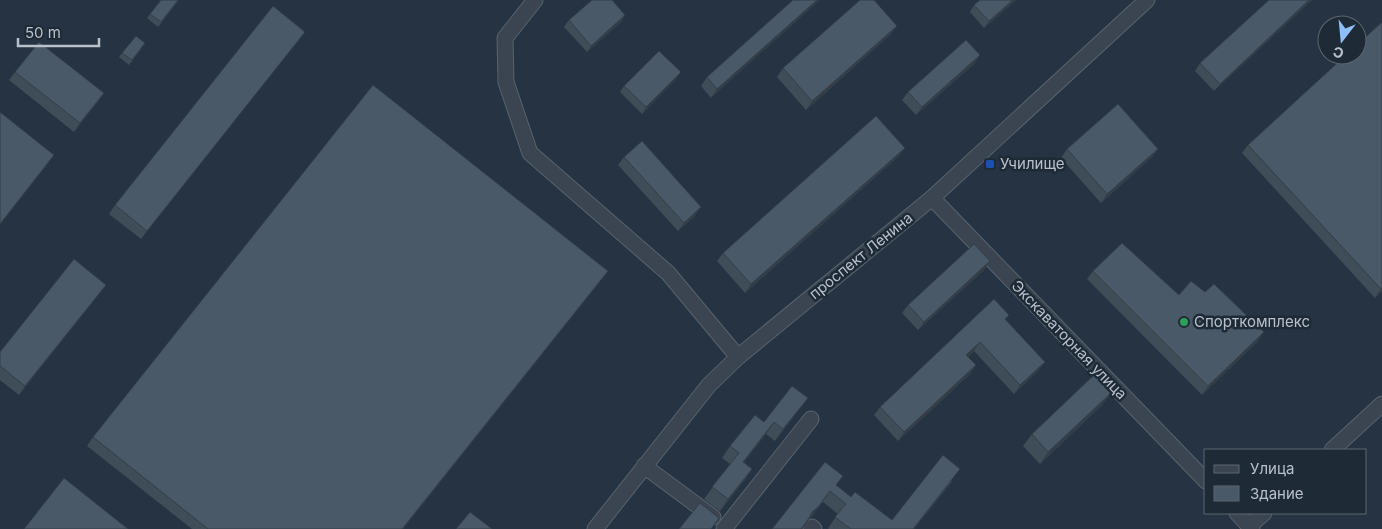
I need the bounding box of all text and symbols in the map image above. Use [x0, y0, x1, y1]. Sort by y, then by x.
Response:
scale bar [18, 15, 99, 47]
north arrow [1317, 15, 1367, 65]
text: 50 m [25, 23, 61, 42]
text: С [1331, 43, 1346, 63]
place label: Училище [1000, 154, 1065, 173]
marker: Училище [984, 158, 996, 170]
street label: проспект Ленина [805, 208, 916, 303]
street label: Экскаваторная улица [1008, 276, 1131, 403]
place label: Спорткомплекс [1194, 312, 1310, 331]
marker: Спорткомплекс [1178, 316, 1190, 328]
legend [1204, 449, 1367, 514]
text: Улица [1250, 459, 1294, 478]
text: Здание [1250, 484, 1304, 503]

